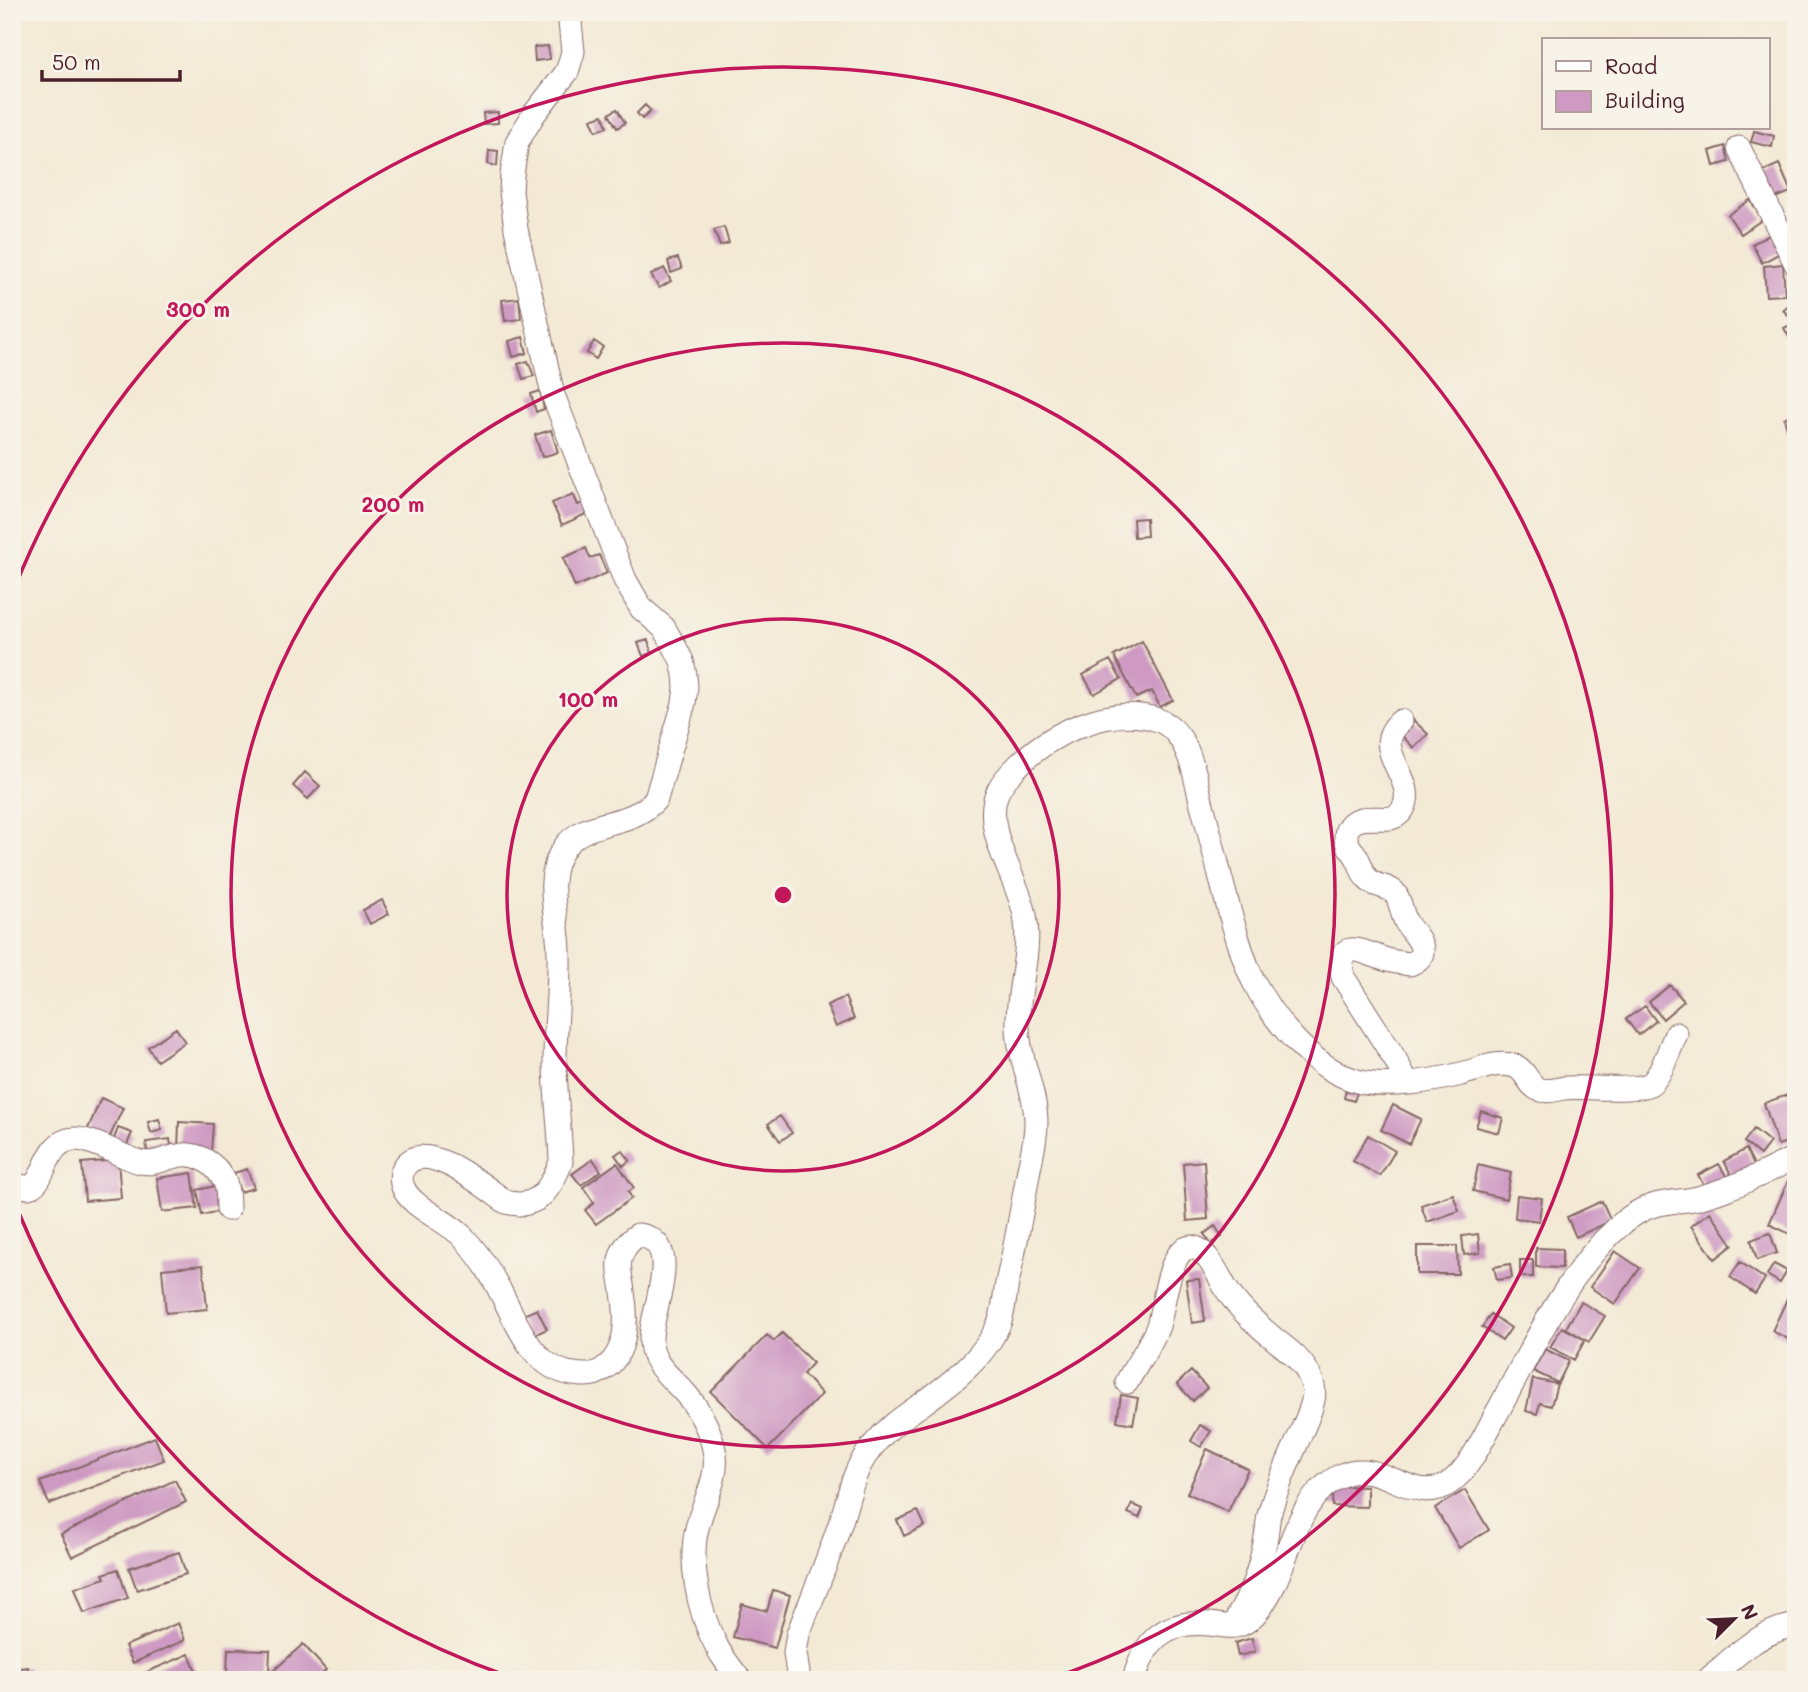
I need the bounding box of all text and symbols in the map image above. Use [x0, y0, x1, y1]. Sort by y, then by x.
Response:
scale bar [42, 38, 180, 82]
legend [1542, 38, 1770, 130]
text: 50 m [52, 48, 101, 75]
text: Road [1605, 52, 1657, 79]
text: Building [1605, 86, 1685, 113]
text: 300 m [166, 295, 230, 322]
text: 200 m [362, 490, 424, 517]
text: 100 m [558, 685, 618, 712]
centre of rings [771, 883, 795, 907]
north arrow [1700, 1584, 1770, 1654]
text: N [1736, 1600, 1764, 1624]

